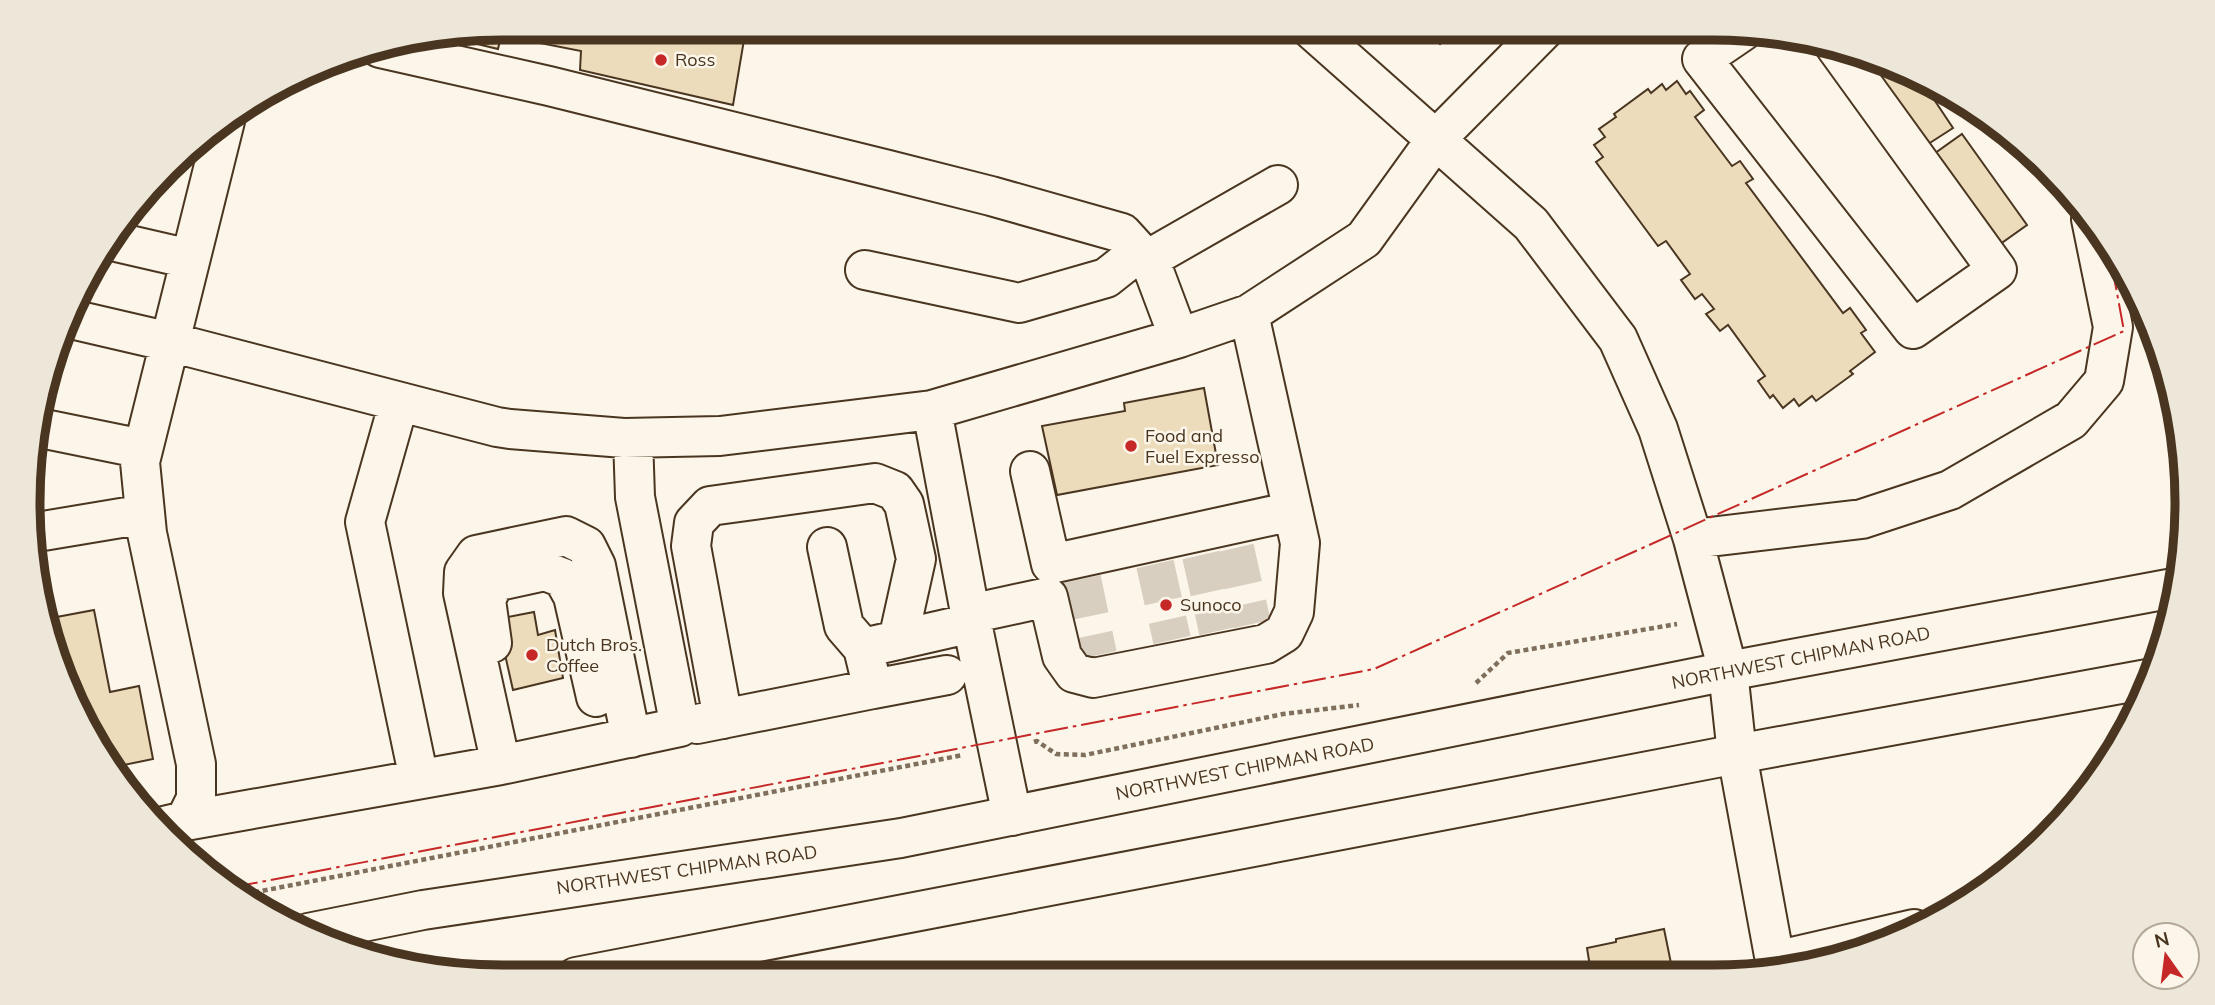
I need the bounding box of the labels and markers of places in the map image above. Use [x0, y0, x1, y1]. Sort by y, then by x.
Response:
place label: Ross [675, 48, 715, 71]
marker: Ross [653, 52, 669, 68]
place label: Food and Fuel Expresso [1145, 424, 1259, 468]
marker: Food and Fuel Expresso [1123, 438, 1139, 454]
place label: Sunoco [1180, 593, 1241, 616]
marker: Sunoco [1158, 597, 1174, 613]
place label: Dutch Bros. Coffee [546, 633, 642, 677]
marker: Dutch Bros. Coffee [524, 647, 540, 663]

